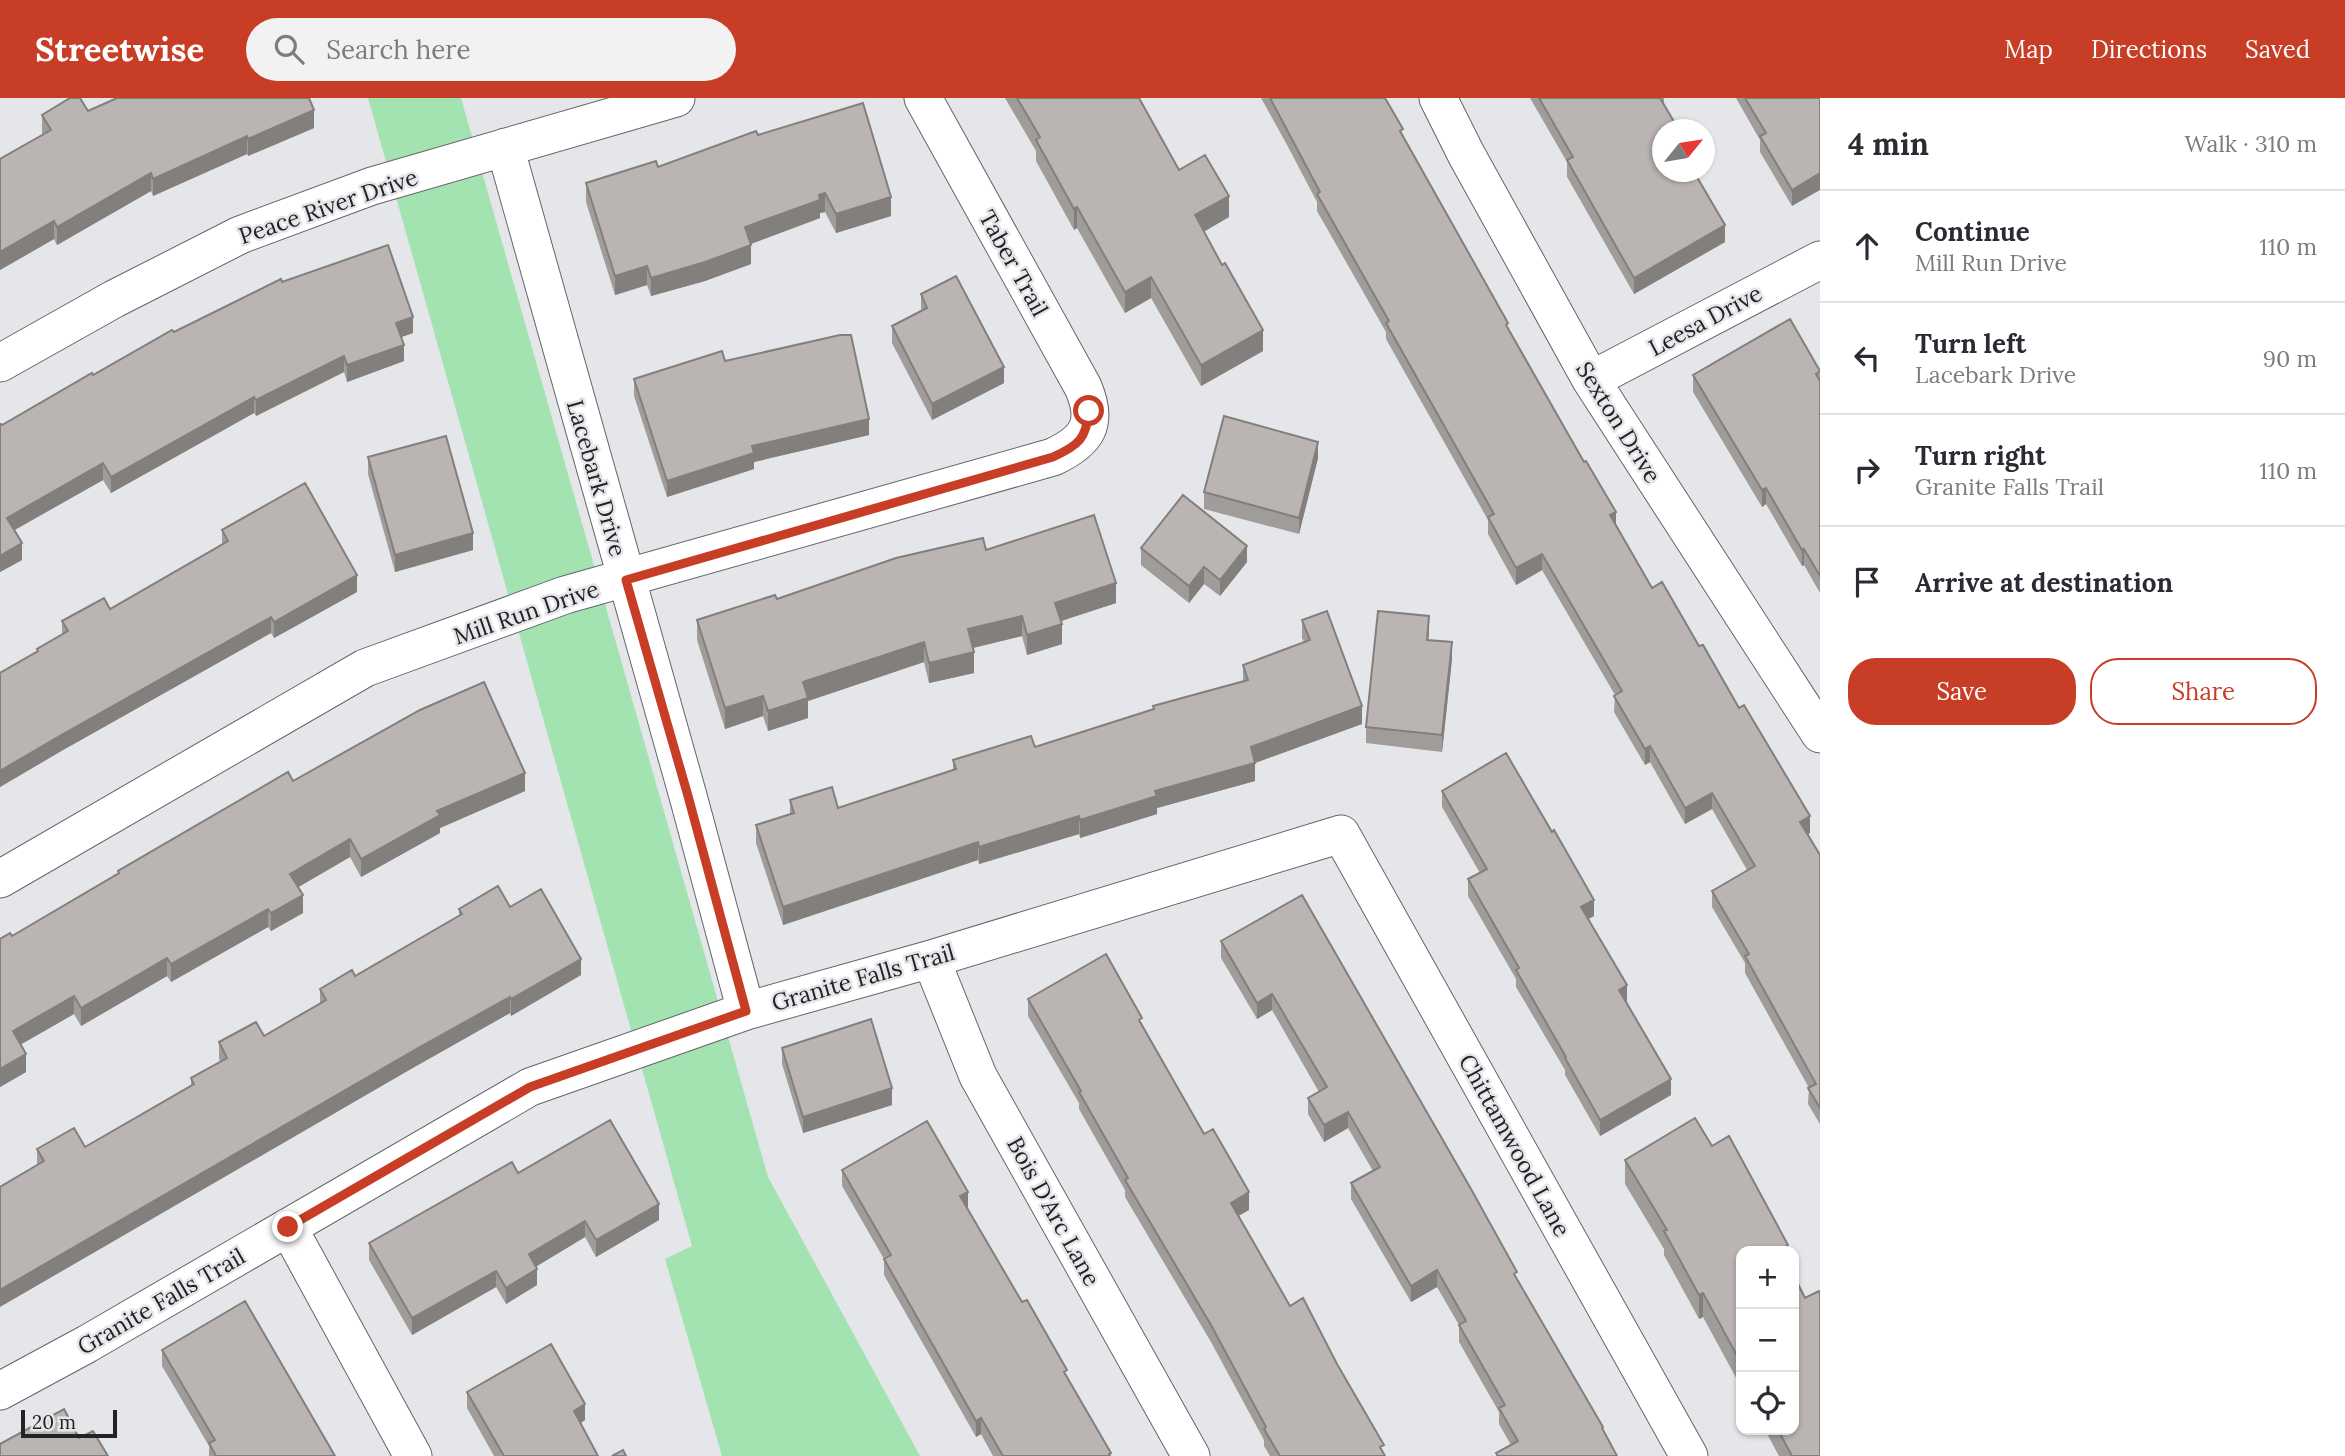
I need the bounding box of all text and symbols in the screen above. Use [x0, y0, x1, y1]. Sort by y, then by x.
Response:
search box [246, 18, 736, 81]
text: Streetwise [35, 28, 204, 70]
icon: search [270, 30, 308, 68]
text: Search here [326, 33, 471, 66]
text: Map [2004, 34, 2053, 65]
text: Directions [2091, 34, 2207, 65]
text: Saved [2245, 34, 2310, 65]
north arrow [1652, 119, 1715, 182]
text: 4 min [1848, 125, 1929, 163]
text: Walk · 310 m [2185, 129, 2317, 158]
street label: Peace River Drive [235, 162, 421, 250]
street label: Taber Trail [973, 205, 1055, 321]
text: Continue [1915, 215, 2030, 248]
icon: ahead [1848, 227, 1886, 265]
text: 110 m [2259, 232, 2317, 261]
text: Mill Run Drive [1915, 248, 2067, 277]
street label: Leesa Drive [1643, 278, 1767, 362]
text: Turn left [1915, 327, 2026, 360]
icon: left [1848, 339, 1886, 377]
text: 90 m [2263, 344, 2317, 373]
street label: Sexton Drive [1570, 356, 1668, 488]
text: Lacebark Drive [1915, 360, 2076, 389]
route start [1073, 395, 1104, 426]
street label: Lacebark Drive [561, 396, 633, 560]
text: Turn right [1915, 439, 2046, 472]
icon: right [1848, 451, 1886, 489]
text: 110 m [2259, 456, 2317, 485]
text: Granite Falls Trail [1915, 472, 2104, 501]
icon: arrive [1848, 563, 1886, 601]
text: Arrive at destination [1915, 566, 2173, 599]
street label: Mill Run Drive [449, 574, 603, 650]
button: Save [1848, 658, 2076, 725]
button: Share [2090, 658, 2317, 725]
street label: Granite Falls Trail [768, 937, 958, 1017]
street label: Chittamwood Lane [1453, 1049, 1577, 1241]
street label: Bois D'Arc Lane [1001, 1131, 1107, 1291]
route end [272, 1211, 303, 1242]
street label: Granite Falls Trail [72, 1241, 250, 1361]
map controls [1736, 1246, 1799, 1435]
button: + [1736, 1246, 1799, 1309]
button: − [1736, 1309, 1799, 1372]
button: locate [1736, 1372, 1799, 1435]
scale bar [21, 1407, 117, 1439]
text: 20 m [32, 1410, 76, 1434]

